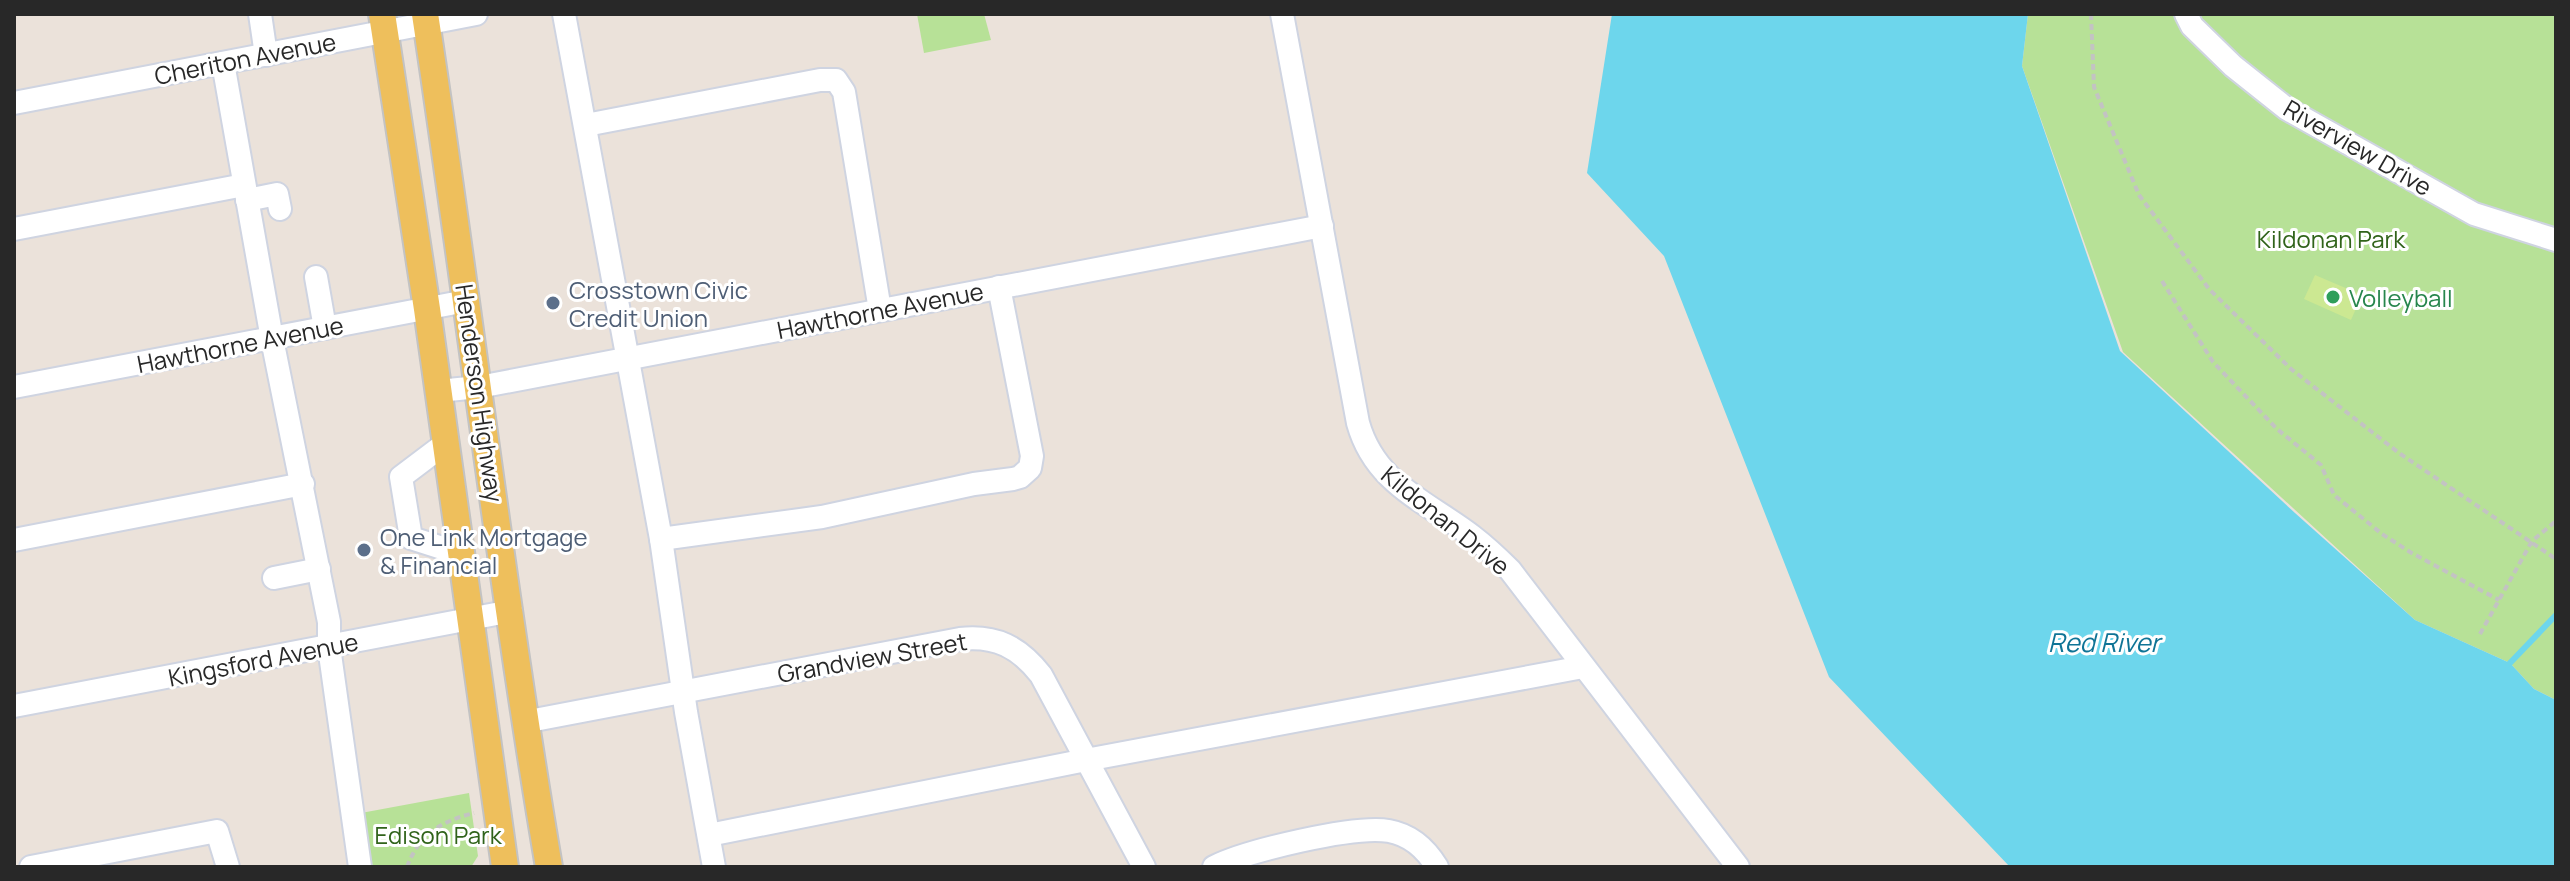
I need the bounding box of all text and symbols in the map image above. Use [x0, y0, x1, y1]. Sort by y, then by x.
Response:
street label: Cheriton Avenue [151, 24, 339, 92]
street label: Riverview Drive [2278, 91, 2438, 203]
park label: Kildonan Park [2257, 222, 2406, 255]
place label: Crosstown Civic Credit Union [569, 273, 748, 334]
street label: Hawthorne Avenue [774, 274, 986, 346]
place label: Volleyball [2349, 281, 2453, 314]
street label: Henderson Highway [448, 282, 512, 505]
marker: Volleyball [2324, 288, 2342, 306]
marker: Crosstown Civic Credit Union [544, 294, 562, 312]
street label: Hawthorne Avenue [134, 308, 346, 380]
street label: Kildonan Drive [1375, 458, 1517, 582]
place label: One Link Mortgage & Financial [380, 520, 588, 581]
marker: One Link Mortgage & Financial [355, 541, 373, 559]
street label: Kingsford Avenue [165, 624, 361, 694]
street label: Grandview Street [775, 624, 969, 690]
water label: Red River [2048, 624, 2164, 660]
park label: Edison Park [374, 818, 503, 851]

